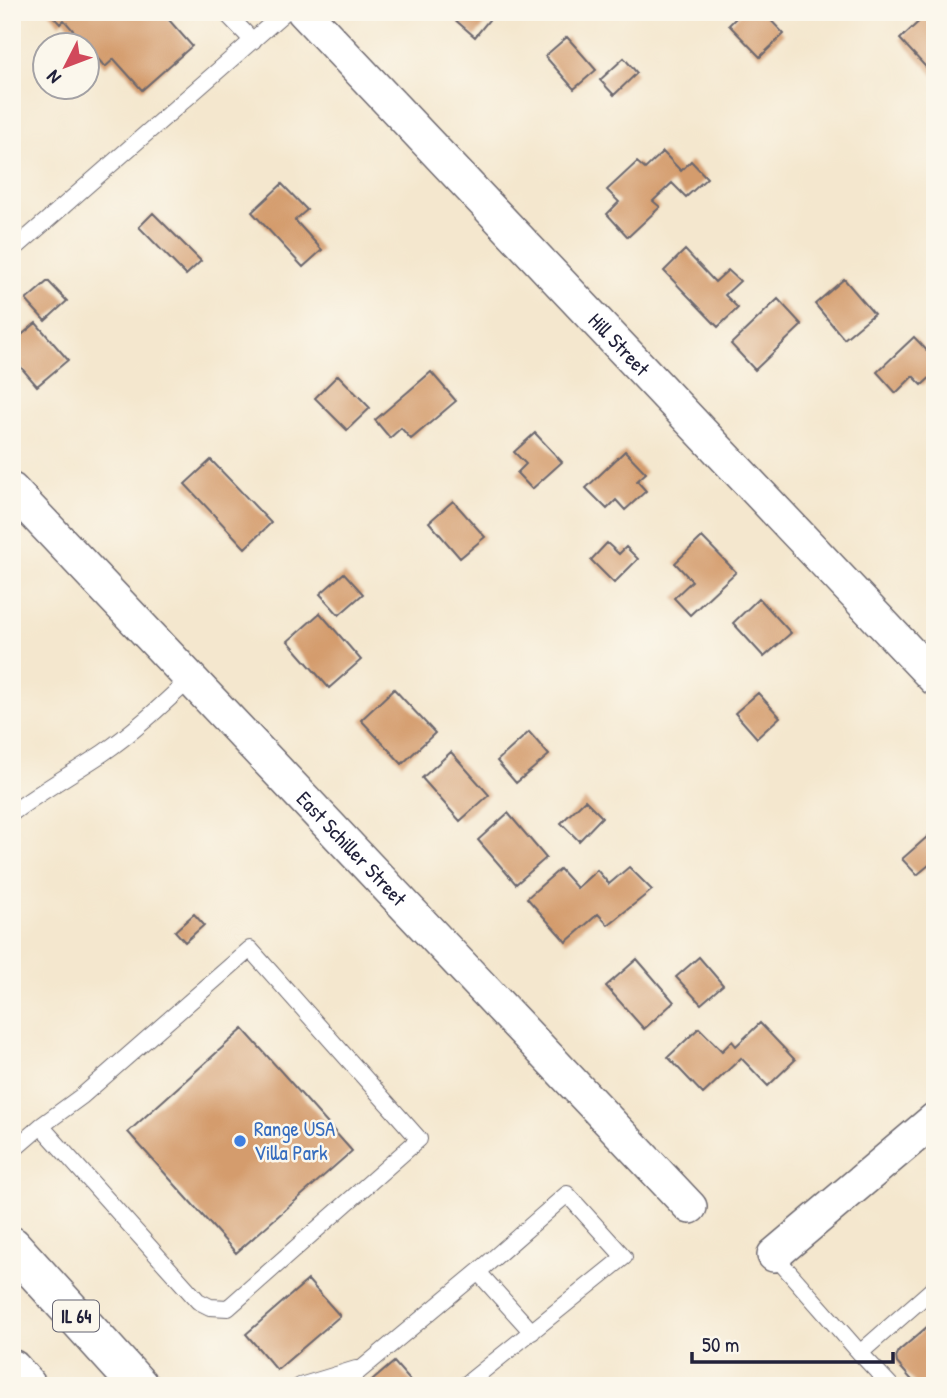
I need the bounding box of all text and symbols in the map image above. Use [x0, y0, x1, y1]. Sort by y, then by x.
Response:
north arrow [32, 32, 102, 102]
text: N [40, 65, 66, 90]
street label: Hill Street [582, 306, 657, 383]
street label: East Schiller Street [290, 785, 414, 913]
place label: Range USA Villa Park [254, 1114, 335, 1167]
marker: Range USA Villa Park [232, 1133, 248, 1149]
road number: IL 64 [53, 1300, 99, 1332]
scale bar [692, 1321, 893, 1365]
text: 50 m [702, 1330, 739, 1359]

